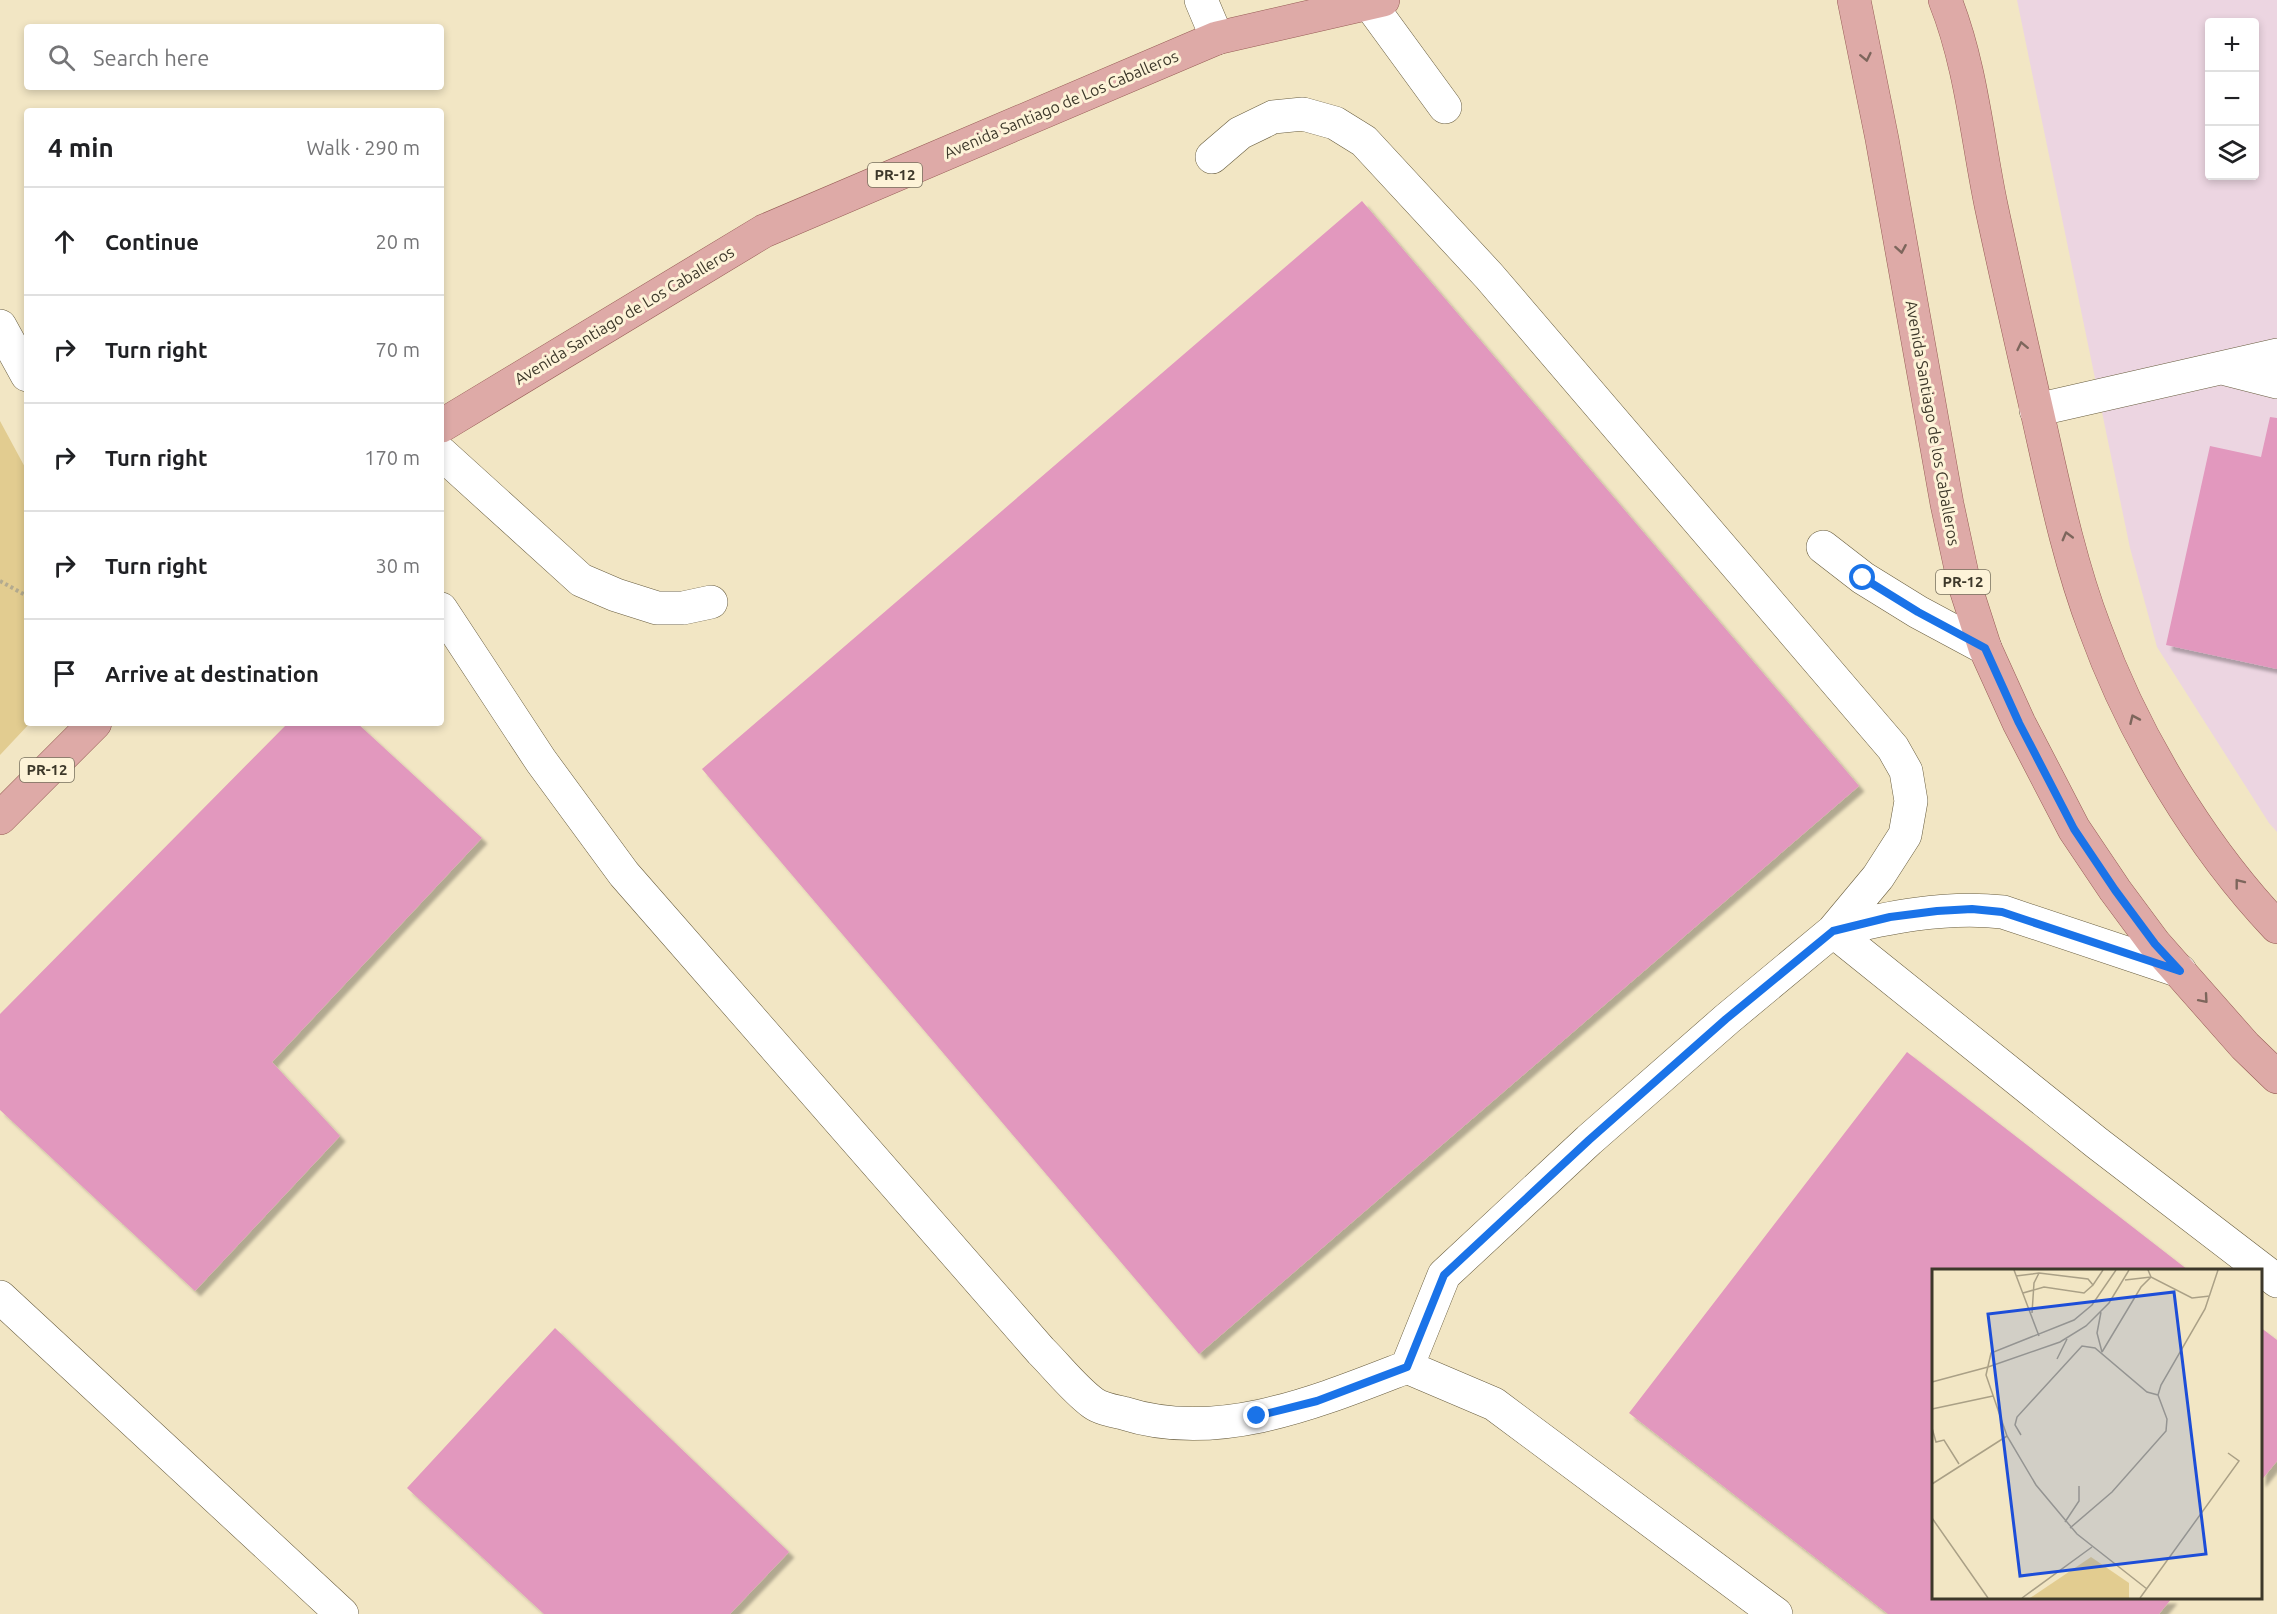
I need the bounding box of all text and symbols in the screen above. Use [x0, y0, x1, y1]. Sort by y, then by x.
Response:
map controls [2205, 18, 2259, 180]
button: + [2205, 18, 2259, 72]
search box [24, 24, 444, 90]
icon: search [45, 41, 78, 74]
text: Search here [93, 45, 209, 70]
street label: Avenida Santiago de Los Caballeros [941, 46, 1181, 162]
one-way arrow [1859, 52, 1872, 62]
button: − [2205, 72, 2259, 126]
button: layers [2205, 126, 2259, 180]
text: 4 min [48, 133, 114, 162]
text: Walk · 290 m [307, 136, 420, 159]
road number: PR-12 [868, 163, 922, 187]
icon: ahead [48, 225, 81, 258]
text: Continue [105, 229, 199, 254]
text: 20 m [376, 230, 420, 253]
street label: Avenida Santiago de Los Caballeros [511, 242, 737, 388]
one-way arrow [1895, 244, 1907, 254]
street label: Avenida Santiago de los Caballeros [1903, 299, 1963, 547]
icon: right [48, 333, 81, 366]
text: Turn right [105, 337, 207, 362]
text: 70 m [376, 338, 420, 361]
one-way arrow [2016, 342, 2029, 352]
icon: right [48, 441, 81, 474]
text: Turn right [105, 445, 207, 470]
text: 170 m [364, 446, 420, 469]
one-way arrow [2062, 531, 2074, 542]
icon: right [48, 549, 81, 582]
text: Turn right [105, 553, 207, 578]
text: 30 m [376, 554, 420, 577]
route start [1849, 564, 1875, 590]
road number: PR-12 [1936, 570, 1990, 594]
icon: arrive [48, 657, 81, 690]
text: Arrive at destination [105, 661, 319, 686]
one-way arrow [2129, 714, 2141, 725]
road number: PR-12 [20, 758, 74, 782]
one-way arrow [2235, 879, 2246, 890]
one-way arrow [2197, 993, 2208, 1004]
inset map [1932, 1269, 2262, 1599]
route end [1243, 1402, 1269, 1428]

